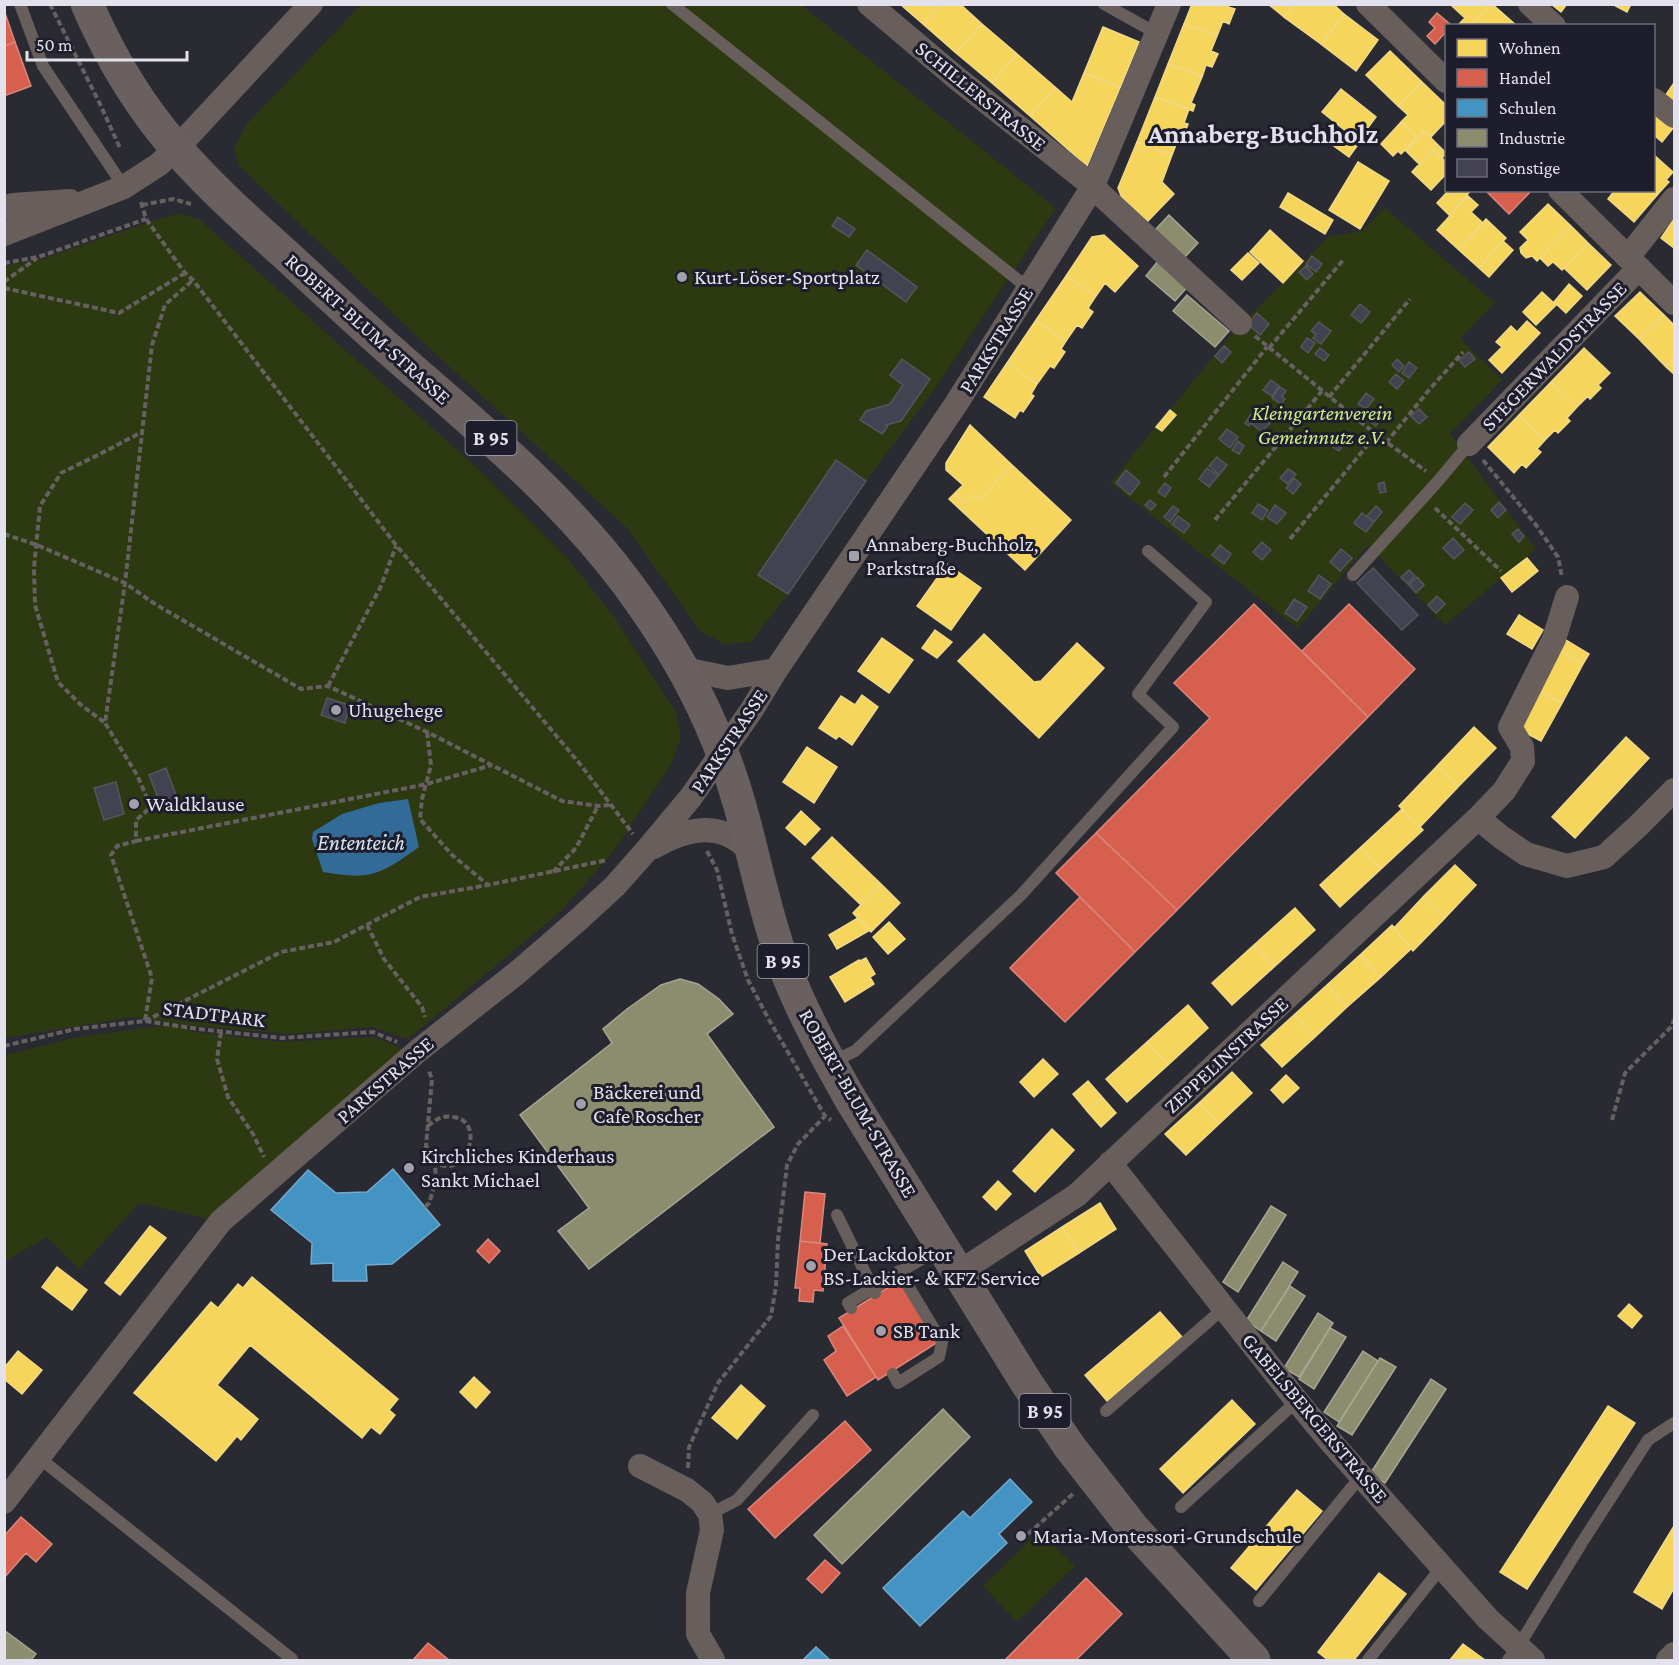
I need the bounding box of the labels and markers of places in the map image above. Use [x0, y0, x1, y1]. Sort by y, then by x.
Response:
place label: Kurt-Löser-Sportplatz [694, 265, 880, 289]
marker: Kurt-Löser-Sportplatz [675, 270, 689, 284]
place label: Annaberg-Buchholz, Parkstraße [866, 532, 1039, 580]
marker: Annaberg-Buchholz, Parkstraße [847, 549, 861, 563]
place label: Uhugehege [348, 698, 443, 722]
marker: Uhugehege [329, 703, 343, 717]
place label: Waldklause [146, 792, 245, 816]
marker: Waldklause [127, 797, 141, 811]
place label: Bäckerei und Cafe Roscher [593, 1080, 701, 1128]
marker: Bäckerei und Cafe Roscher [574, 1097, 588, 1111]
place label: Kirchliches Kinderhaus Sankt Michael [421, 1144, 615, 1192]
marker: Kirchliches Kinderhaus Sankt Michael [402, 1161, 416, 1175]
place label: Der Lackdoktor BS-Lackier- & KFZ Service [823, 1242, 1040, 1290]
marker: Der Lackdoktor BS-Lackier- & KFZ Service [804, 1259, 818, 1273]
place label: SB Tank [893, 1319, 960, 1343]
marker: SB Tank [874, 1324, 888, 1338]
place label: Maria-Montessori-Grundschule [1033, 1524, 1302, 1548]
marker: Maria-Montessori-Grundschule [1014, 1529, 1028, 1543]

